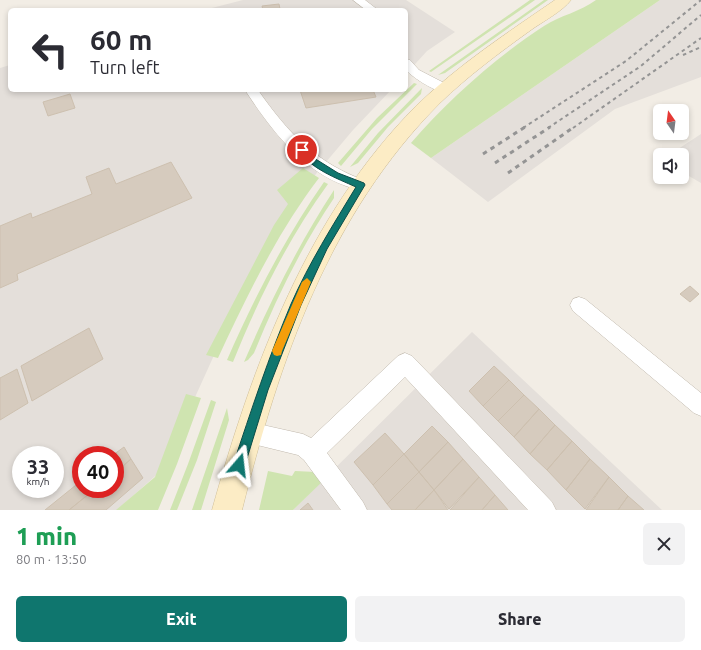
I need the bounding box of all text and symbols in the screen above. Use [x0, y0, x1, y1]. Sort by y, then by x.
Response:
icon: left [24, 24, 76, 76]
text: 60 m [90, 24, 152, 55]
text: Turn left [90, 57, 160, 77]
north arrow [653, 104, 689, 140]
map controls [653, 104, 689, 184]
pin [285, 133, 319, 167]
icon: arrive [291, 139, 313, 161]
button: sound [653, 148, 689, 184]
position arrow [218, 444, 260, 486]
speed limit sign: 40 [72, 446, 124, 498]
text: 33 [27, 455, 49, 478]
text: km/h [26, 476, 50, 487]
text: 1 min [16, 523, 77, 550]
button: close [643, 523, 685, 565]
text: 80 m · 13:50 [16, 552, 87, 566]
button: Exit [16, 596, 347, 642]
button: Share [355, 596, 685, 642]

